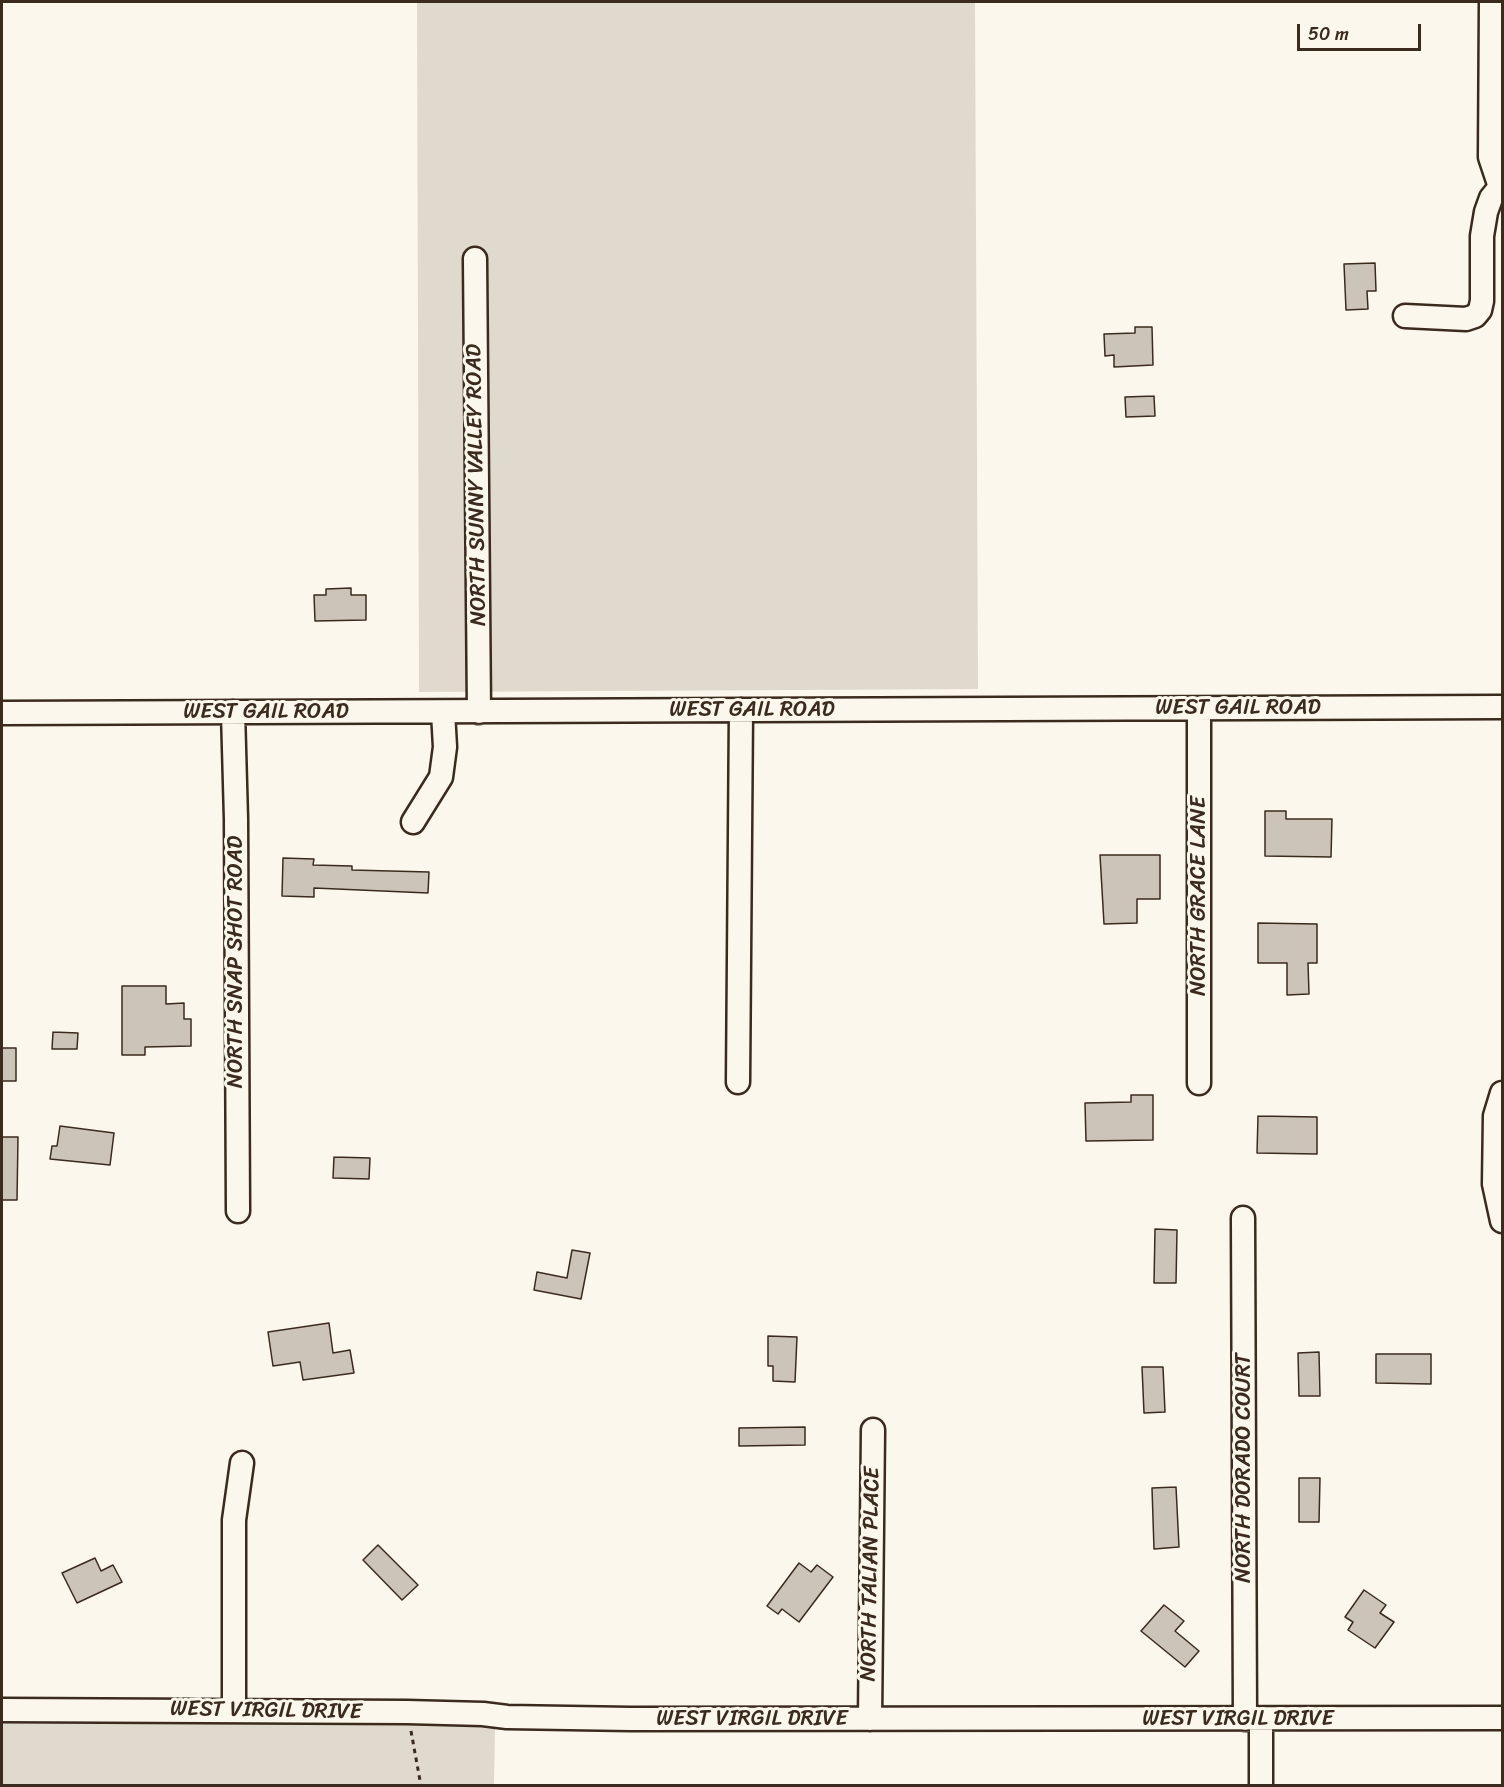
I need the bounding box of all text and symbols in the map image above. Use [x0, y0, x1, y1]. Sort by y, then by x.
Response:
scale bar [1300, 12, 1424, 50]
text: 50 m [1308, 18, 1349, 50]
street label: NORTH SUNNY VALLEY ROAD [461, 344, 493, 626]
street label: WEST GAIL ROAD [1155, 695, 1321, 721]
street label: WEST GAIL ROAD [669, 697, 835, 723]
street label: WEST GAIL ROAD [183, 699, 349, 725]
street label: NORTH GRACE LANE [1186, 796, 1212, 996]
street label: NORTH SNAP SHOT ROAD [223, 836, 249, 1088]
street label: NORTH DORADO COURT [1231, 1353, 1257, 1583]
street label: NORTH TALIAN PLACE [856, 1466, 886, 1682]
street label: WEST VIRGIL DRIVE [170, 1696, 362, 1726]
street label: WEST VIRGIL DRIVE [656, 1706, 848, 1732]
street label: WEST VIRGIL DRIVE [1142, 1706, 1334, 1732]

